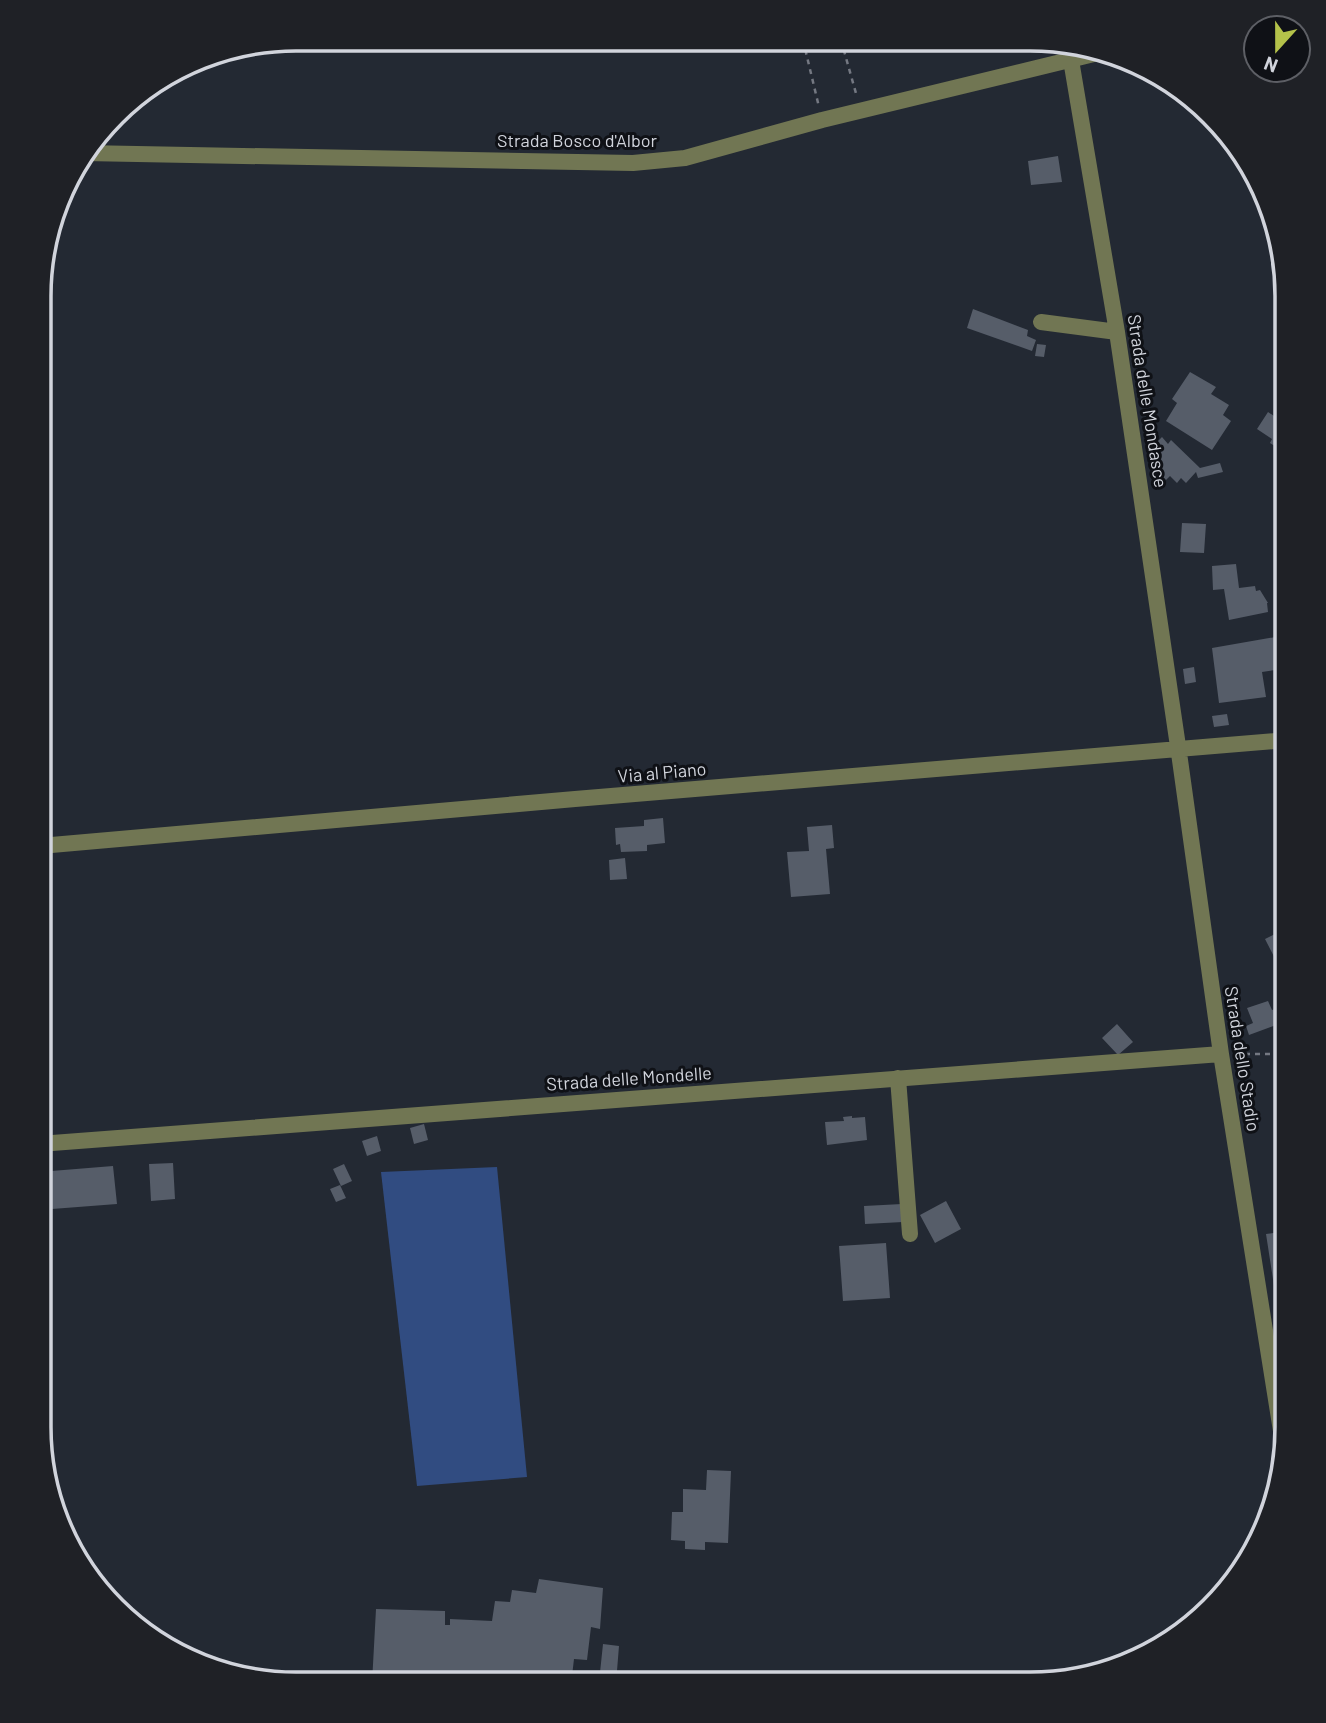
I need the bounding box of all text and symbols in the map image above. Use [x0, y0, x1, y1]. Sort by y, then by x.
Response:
north arrow [1242, 14, 1312, 84]
text: N [1261, 52, 1281, 78]
street label: Strada Bosco d'Albor [497, 129, 658, 151]
street label: Strada delle Mondasce [1123, 313, 1173, 489]
street label: Via al Piano [617, 757, 707, 787]
street label: Strada dello Stadio [1221, 985, 1265, 1133]
street label: Strada delle Mondelle [545, 1061, 712, 1095]

